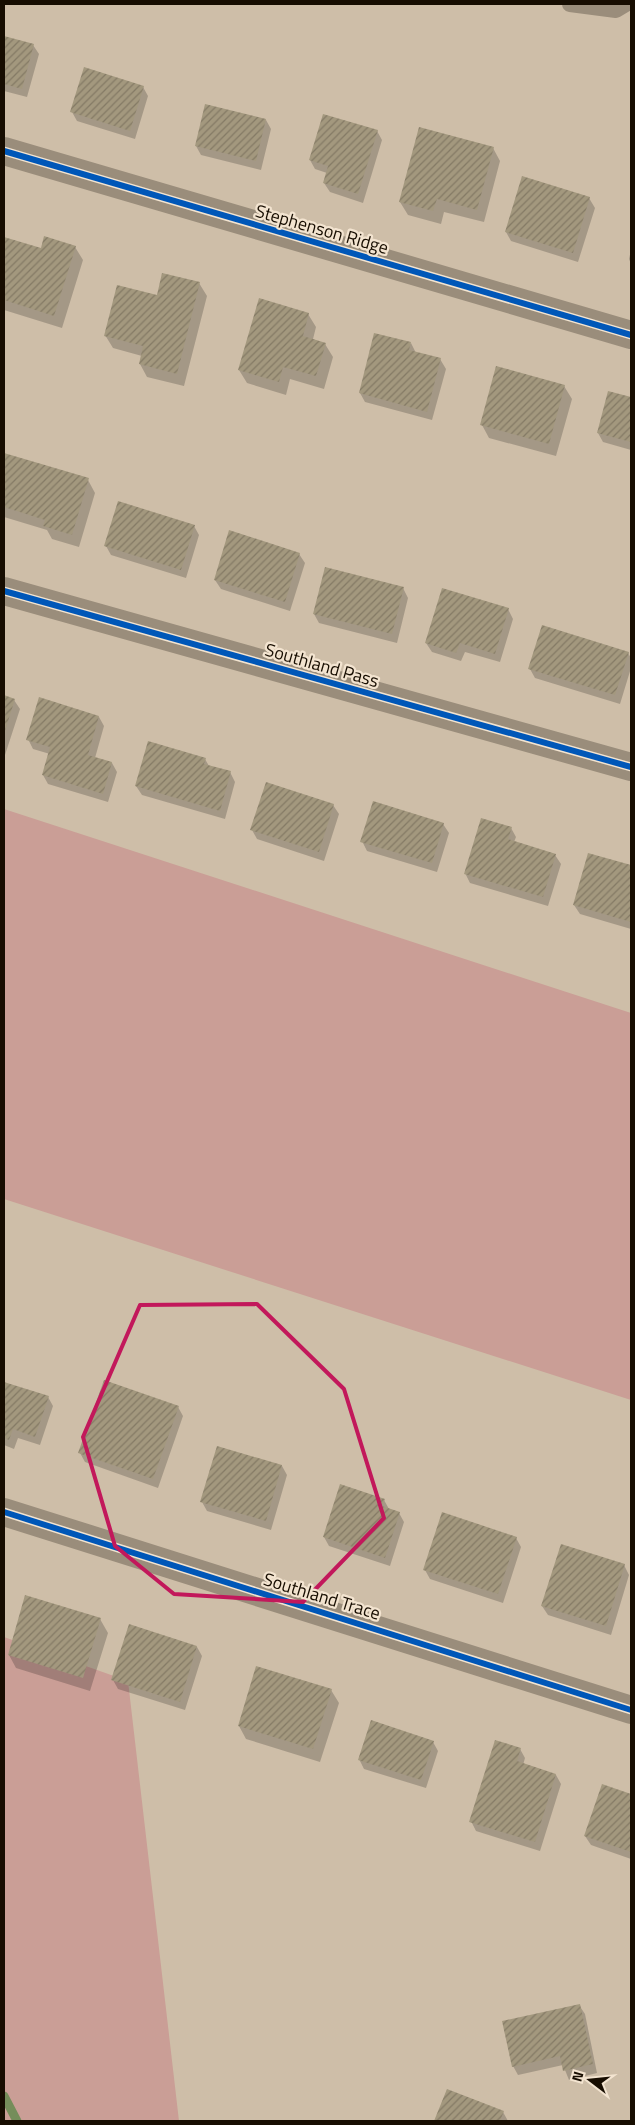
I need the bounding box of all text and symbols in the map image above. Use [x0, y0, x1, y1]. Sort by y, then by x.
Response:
street label: Stephenson Ridge [252, 197, 392, 261]
street label: Southland Pass [262, 636, 382, 694]
street label: Southland Trace [260, 1565, 384, 1627]
north arrow [565, 2055, 615, 2105]
text: N [566, 2069, 588, 2084]

